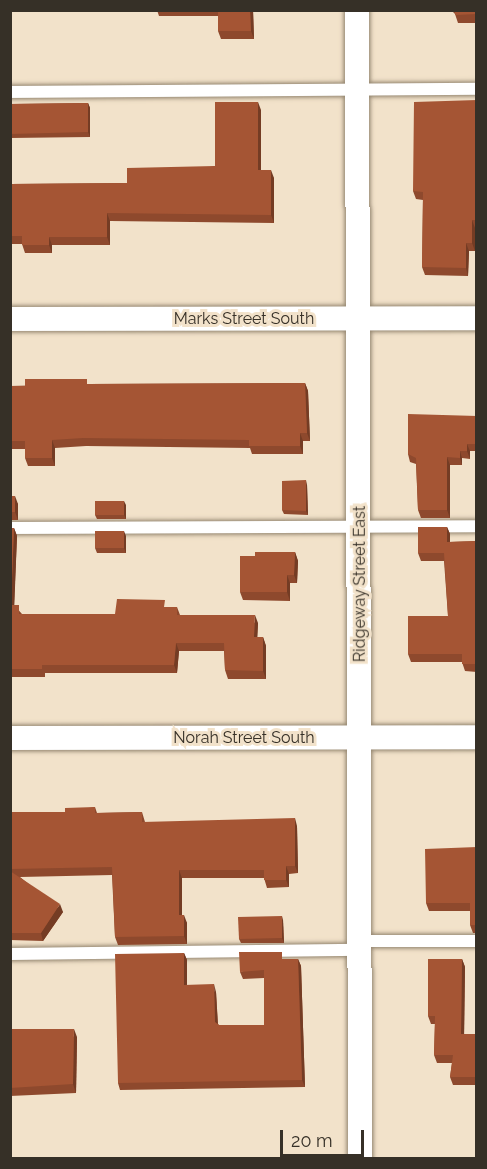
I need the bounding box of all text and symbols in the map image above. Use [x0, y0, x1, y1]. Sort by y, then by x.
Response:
street label: Marks Street South [174, 309, 314, 329]
street label: Ridgeway Street East [350, 506, 370, 662]
street label: Norah Street South [173, 728, 315, 748]
scale bar [283, 1118, 367, 1156]
text: 20 m [291, 1130, 333, 1151]

